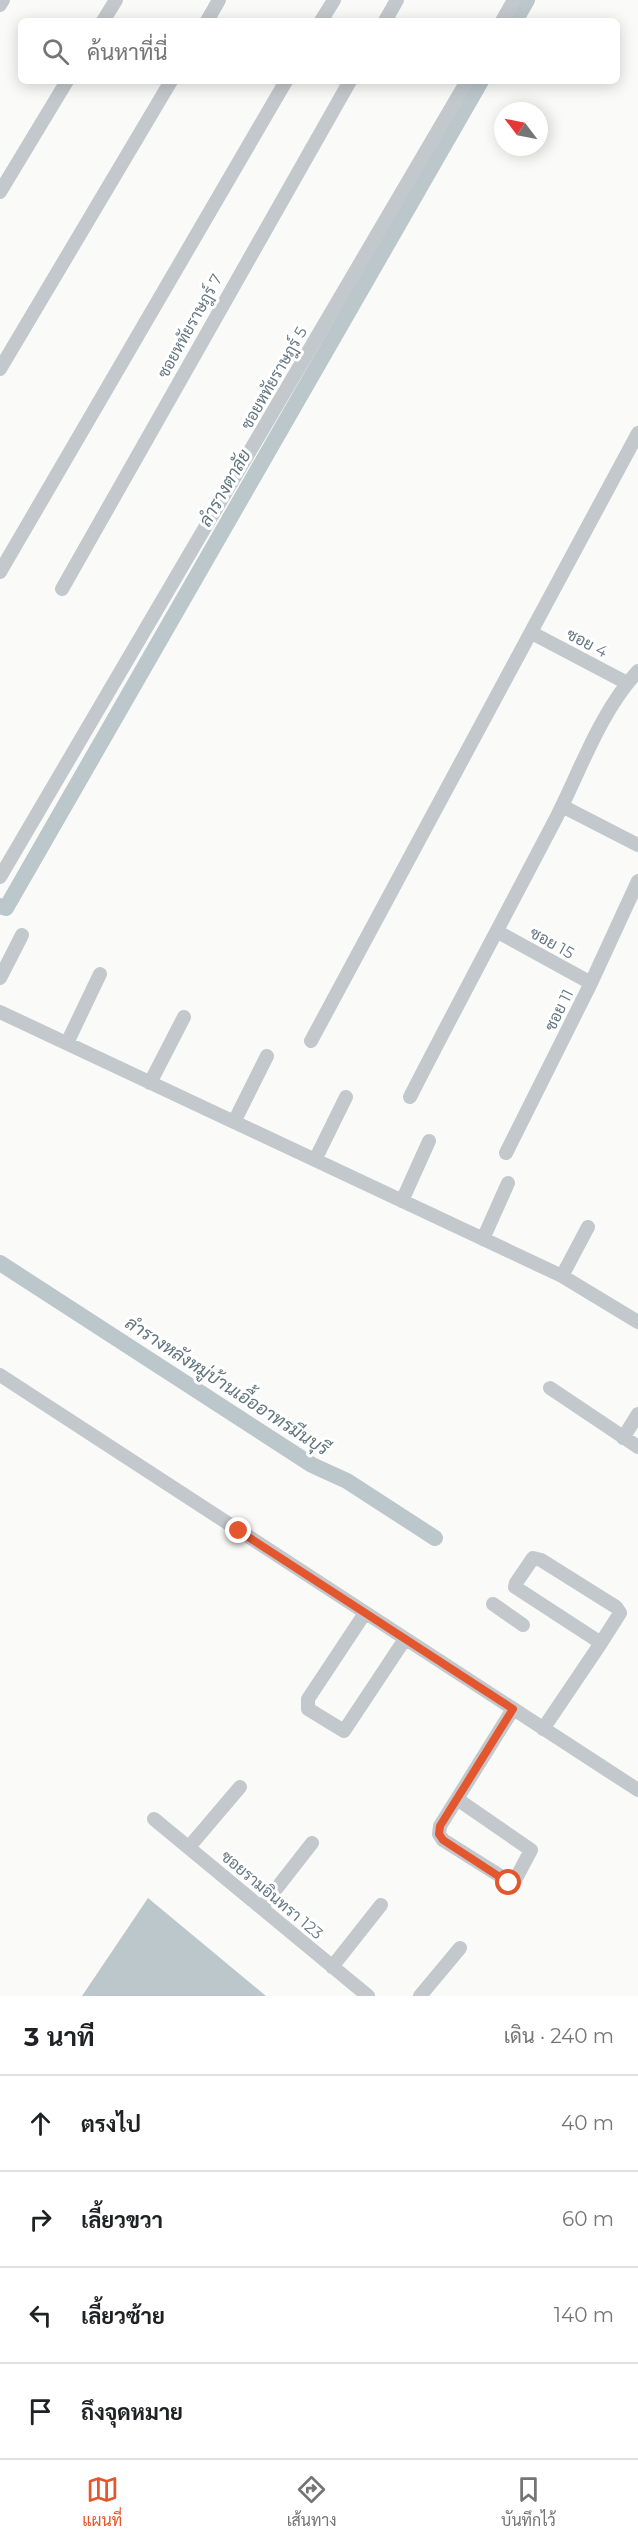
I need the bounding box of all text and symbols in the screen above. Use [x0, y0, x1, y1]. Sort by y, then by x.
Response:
search box [18, 18, 620, 84]
icon: search [39, 35, 72, 68]
text: ค้นหาที่นี่ [87, 39, 167, 66]
north arrow [494, 102, 548, 156]
street label: ซอยหทัยราษฎร์ 7 [151, 269, 227, 382]
street label: ซอยหทัยราษฎร์ 5 [234, 322, 312, 433]
water label: ลำรางตาลัย [194, 446, 256, 530]
street label: ซอย 4 [563, 624, 611, 662]
street label: ซอย 15 [527, 923, 577, 963]
street label: ซอย 11 [541, 986, 577, 1034]
water label: ลำรางหลังหมู่บ้านเอื้ออาทรมีนบุรี [120, 1308, 337, 1463]
route end [225, 1517, 251, 1543]
street label: ซอยรามอินทรา 123 [217, 1847, 327, 1943]
route start [495, 1869, 521, 1895]
text: 3 นาที [24, 2021, 95, 2053]
text: เดิน · 240 m [504, 2024, 614, 2048]
icon: ahead [24, 2107, 57, 2140]
text: ตรงไป [81, 2111, 141, 2138]
text: 40 m [561, 2111, 614, 2135]
icon: right [24, 2203, 57, 2236]
text: เลี้ยวขวา [81, 2207, 163, 2234]
text: 60 m [562, 2207, 614, 2231]
icon: left [24, 2299, 57, 2332]
text: เลี้ยวซ้าย [81, 2303, 165, 2330]
text: 140 m [554, 2303, 614, 2327]
icon: arrive [24, 2395, 57, 2428]
text: ถึงจุดหมาย [81, 2399, 183, 2426]
tab: แผนที่ [82, 2473, 122, 2530]
tab: เส้นทาง [287, 2473, 337, 2530]
tab: บันทึกไว้ [501, 2473, 556, 2530]

